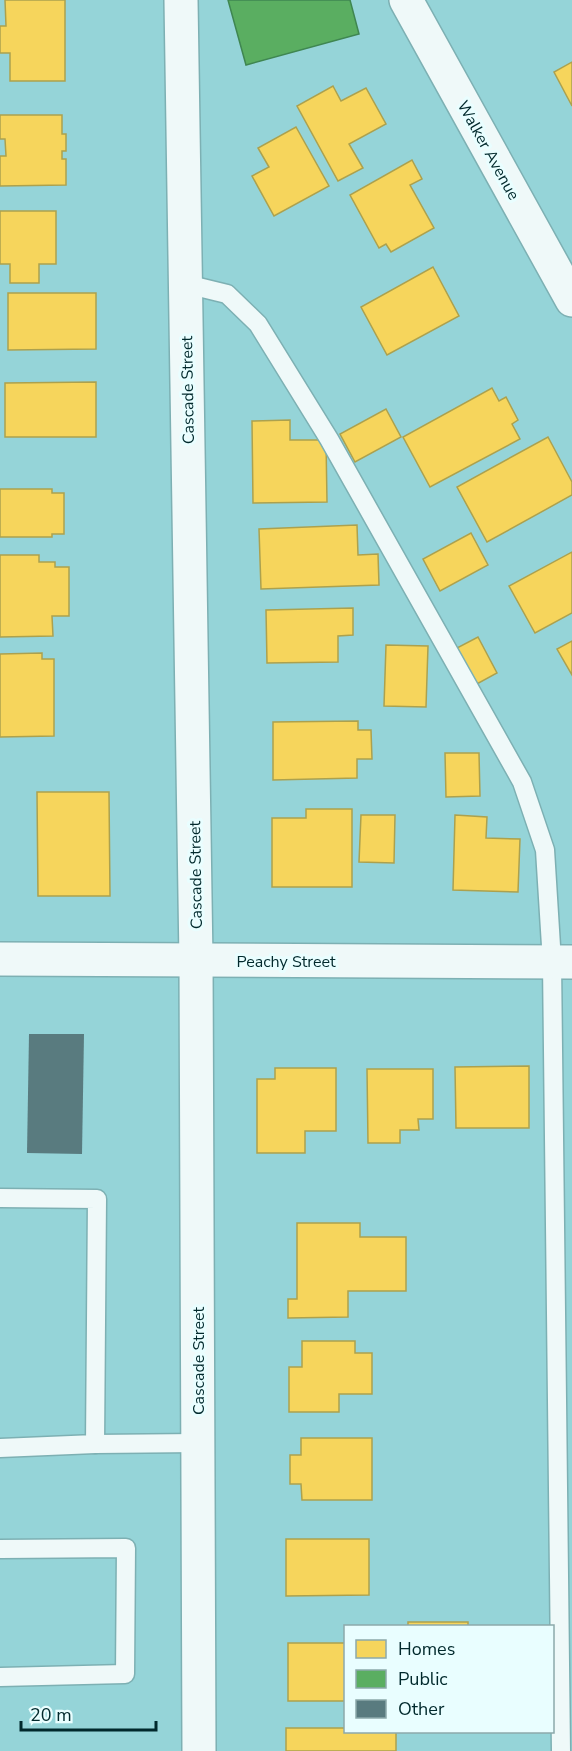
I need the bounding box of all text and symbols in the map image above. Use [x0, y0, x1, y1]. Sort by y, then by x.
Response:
street label: Walker Avenue [452, 97, 525, 204]
street label: Cascade Street [176, 335, 200, 444]
street label: Cascade Street [184, 820, 208, 929]
street label: Peachy Street [236, 951, 336, 973]
street label: Cascade Street [188, 1307, 210, 1415]
legend [344, 1625, 554, 1733]
text: Homes [398, 1637, 455, 1661]
text: Public [398, 1667, 448, 1691]
scale bar [21, 1694, 156, 1732]
text: Other [398, 1697, 445, 1721]
text: 20 m [30, 1703, 72, 1727]

